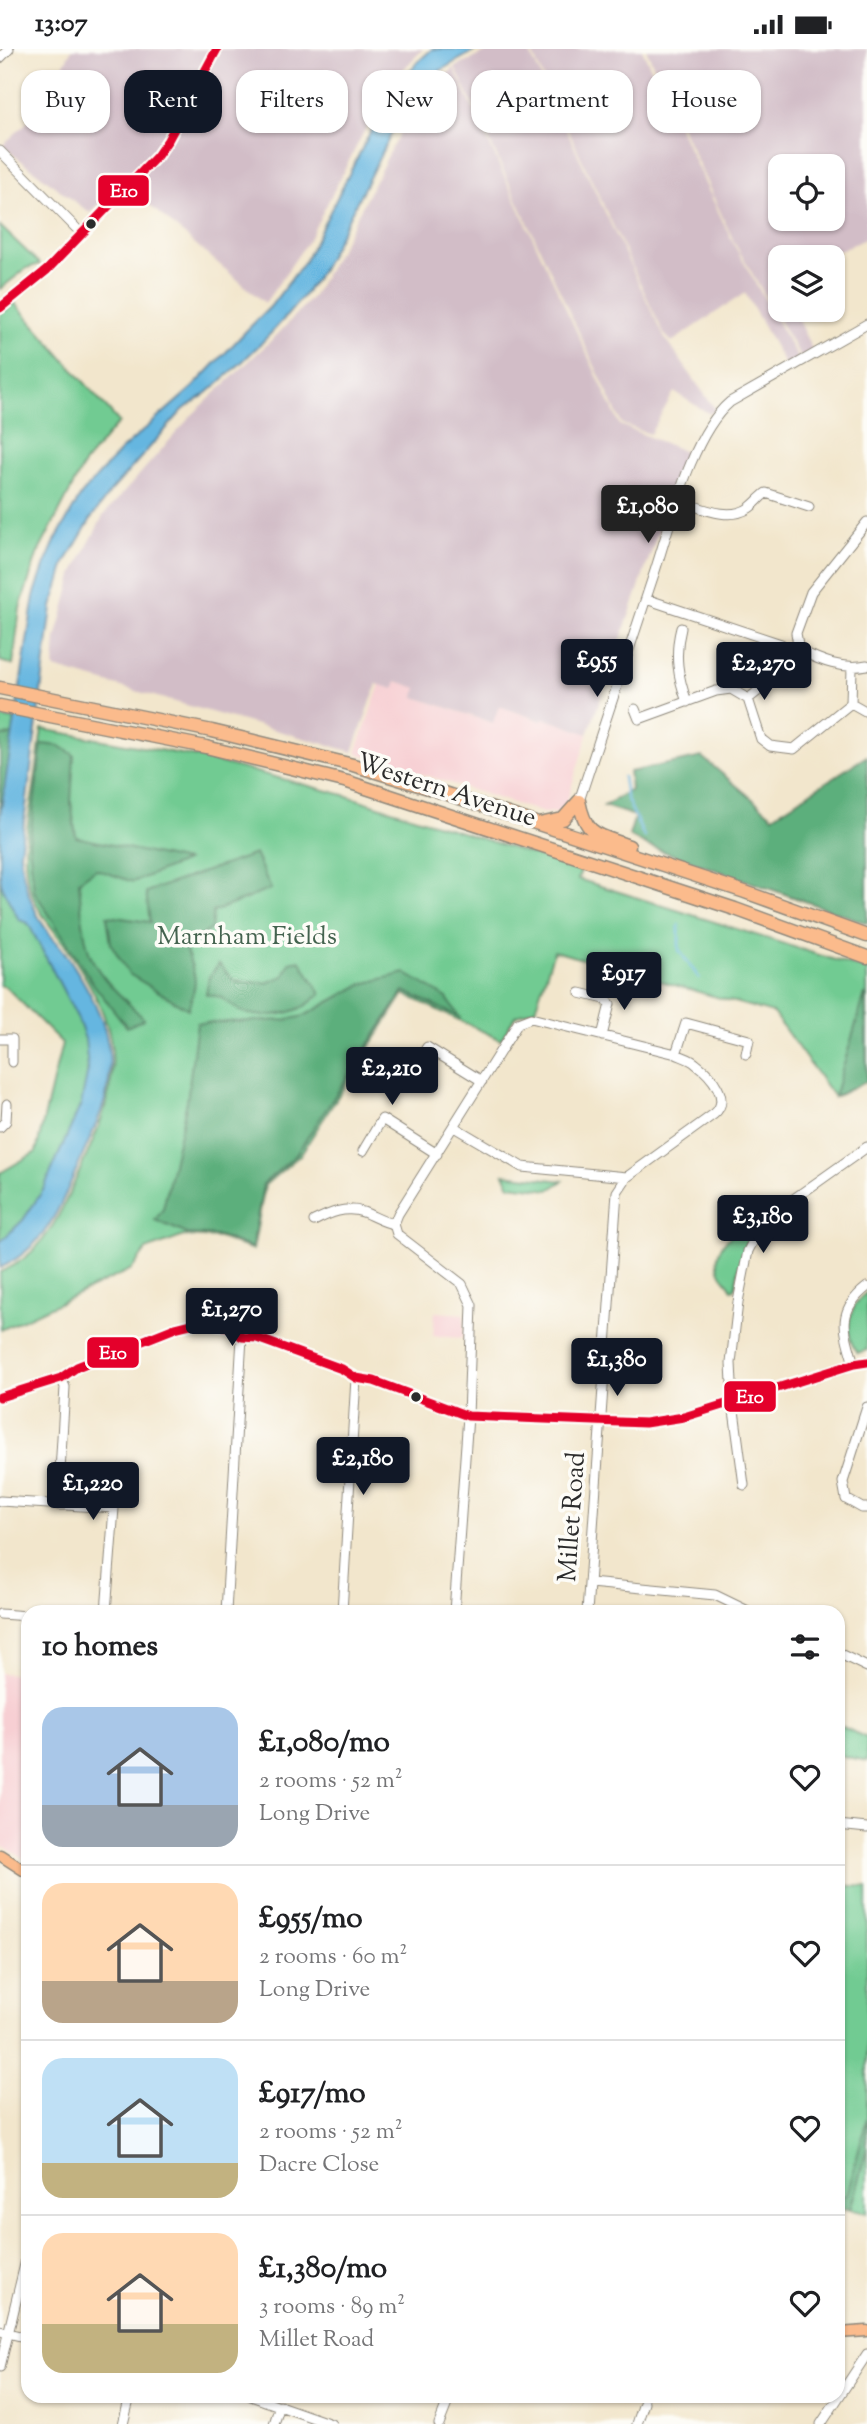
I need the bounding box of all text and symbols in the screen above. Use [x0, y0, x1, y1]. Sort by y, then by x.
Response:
text: 13:07 [35, 6, 88, 43]
chip: Buy [21, 70, 110, 133]
chip: Rent [124, 70, 222, 133]
chip: Filters [236, 70, 348, 133]
chip: New [362, 70, 457, 133]
chip: Apartment [471, 70, 633, 133]
chip: House [647, 70, 761, 133]
map controls [768, 154, 845, 322]
button: locate [768, 154, 845, 231]
line badge: E10 [97, 174, 150, 207]
text: E10 [110, 179, 138, 206]
unlabelled marker [84, 217, 98, 231]
button: layers [768, 245, 845, 322]
pin: £1,080 [591, 485, 705, 545]
text: £1,080 [617, 491, 679, 524]
pin: £955 [556, 639, 638, 699]
pin: £2,270 [707, 643, 821, 702]
text: £955 [577, 645, 617, 678]
text: £2,270 [732, 648, 796, 681]
street label: Western Avenue [351, 744, 541, 838]
park label: Marnham Fields [157, 919, 337, 956]
pin: £917 [583, 953, 665, 1012]
text: £917 [602, 958, 646, 991]
pin: £2,210 [335, 1047, 449, 1107]
text: £2,210 [362, 1053, 422, 1086]
pin: £3,180 [706, 1195, 820, 1255]
text: £3,180 [733, 1201, 793, 1234]
pin: £1,270 [175, 1289, 289, 1348]
text: £1,270 [202, 1294, 262, 1327]
line badge: E10 [86, 1336, 140, 1369]
pin: £1,380 [560, 1339, 674, 1398]
text: E10 [99, 1341, 127, 1368]
text: £1,380 [587, 1344, 647, 1377]
line badge: E10 [723, 1380, 777, 1413]
text: E10 [736, 1385, 764, 1412]
unlabelled marker [409, 1390, 423, 1404]
pin: £2,180 [306, 1437, 420, 1497]
text: £2,180 [333, 1443, 393, 1476]
street label: Millet Road [550, 1450, 596, 1583]
pin: £1,220 [36, 1463, 150, 1522]
text: £1,220 [63, 1468, 123, 1501]
text: 10 homes [42, 1626, 158, 1669]
icon: filters [786, 1628, 824, 1666]
text: £1,080/mo [259, 1722, 390, 1765]
icon: home [98, 1735, 182, 1819]
icon: heart [786, 1758, 824, 1796]
text: 2 rooms · 52 m² [259, 1765, 402, 1798]
text: Long Drive [259, 1798, 370, 1831]
text: £955/mo [259, 1898, 363, 1941]
icon: home [98, 1911, 182, 1995]
icon: heart [786, 1934, 824, 1972]
text: 2 rooms · 60 m² [259, 1941, 407, 1974]
text: Long Drive [259, 1974, 370, 2007]
text: £917/mo [259, 2073, 366, 2116]
icon: home [98, 2086, 182, 2170]
icon: heart [786, 2109, 824, 2147]
text: 2 rooms · 52 m² [259, 2116, 402, 2149]
text: Dacre Close [259, 2149, 379, 2182]
text: £1,380/mo [259, 2248, 387, 2291]
icon: home [98, 2261, 182, 2345]
icon: heart [786, 2284, 824, 2322]
text: 3 rooms · 89 m² [259, 2291, 405, 2324]
text: Millet Road [259, 2324, 374, 2357]

